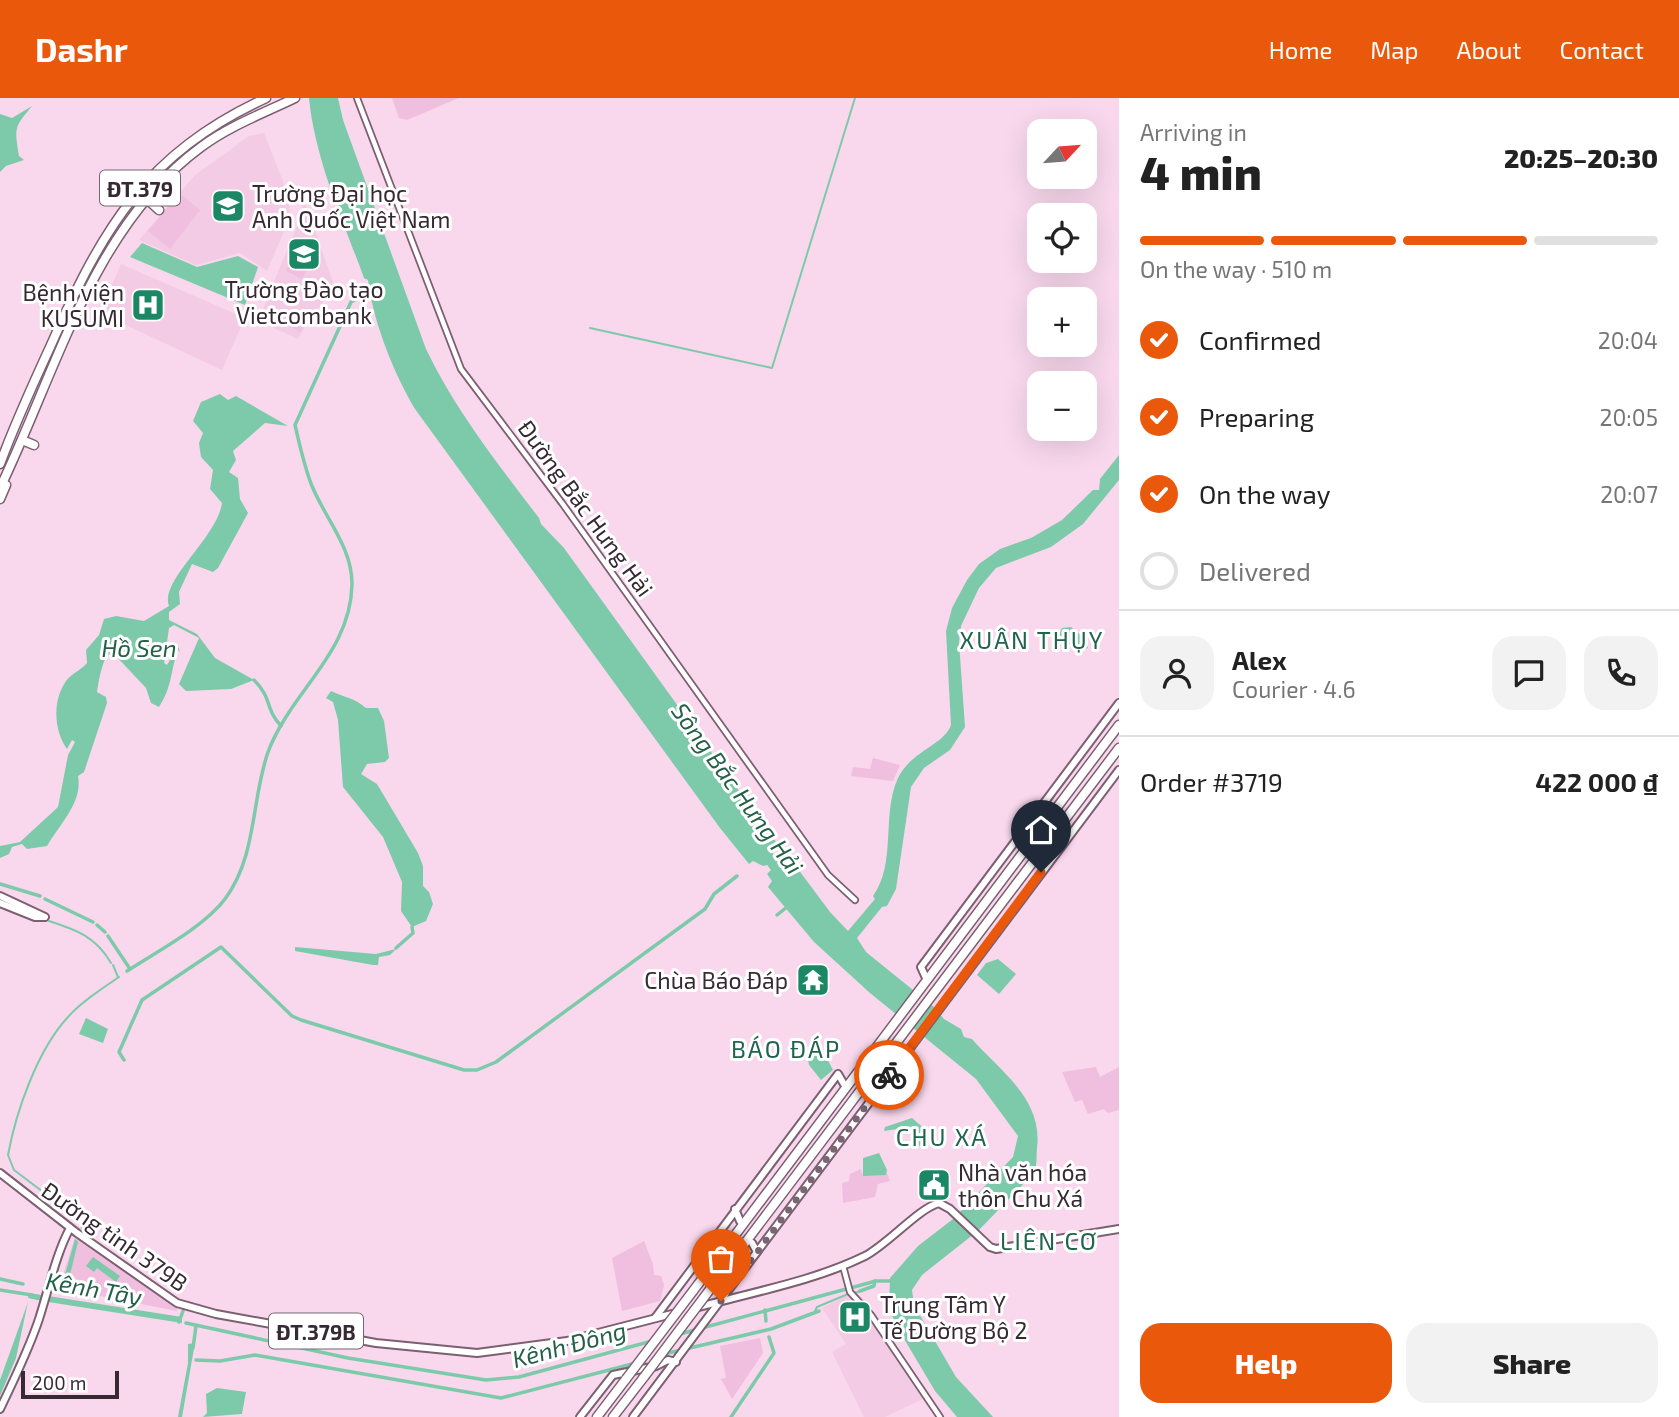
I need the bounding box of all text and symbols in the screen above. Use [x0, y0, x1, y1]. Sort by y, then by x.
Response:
text: Dashr [35, 29, 128, 69]
text: Home [1269, 35, 1332, 64]
text: Map [1370, 35, 1418, 64]
text: About [1456, 35, 1522, 64]
text: Contact [1560, 35, 1644, 64]
text: Arriving in [1140, 118, 1247, 146]
north arrow [1027, 119, 1097, 189]
map controls [1027, 119, 1097, 441]
text: 20:25–20:30 [1504, 142, 1658, 173]
text: 4 min [1140, 144, 1262, 199]
road number: ĐT.379 [100, 170, 180, 206]
place label: Trường Đại học Anh Quốc Việt Nam [252, 179, 451, 233]
school or university icon: Trường Đại học Anh Quốc Việt Nam [209, 187, 247, 225]
button: locate [1027, 203, 1097, 273]
school or university icon: Trường Đào tạo Vietcombank [285, 235, 323, 273]
text: On the way · 510 m [1140, 255, 1332, 283]
place label: Trường Đào tạo Vietcombank [224, 275, 384, 329]
place label: Bệnh viện KUSUMI [22, 278, 124, 332]
hospital icon: Bệnh viện KUSUMI [129, 286, 167, 324]
button: + [1027, 287, 1097, 357]
icon: check [1140, 321, 1178, 359]
text: Confirmed [1199, 324, 1322, 355]
text: 20:04 [1598, 326, 1658, 354]
button: − [1027, 371, 1097, 441]
icon: check [1140, 398, 1178, 436]
text: Preparing [1199, 401, 1314, 432]
text: 20:05 [1600, 403, 1658, 431]
street label: Đường Bắc Hưng Hải [513, 414, 659, 602]
icon: check [1140, 475, 1178, 513]
text: On the way [1199, 478, 1330, 509]
text: 20:07 [1600, 480, 1658, 508]
text: Delivered [1199, 555, 1311, 586]
district label: XUÂN THỤY [960, 625, 1104, 654]
water label: Hồ Sen [101, 633, 177, 662]
button: person [1140, 636, 1214, 710]
button: chat [1492, 636, 1566, 710]
button: phone [1584, 636, 1658, 710]
text: Alex [1232, 644, 1287, 675]
text: Courier · 4.6 [1232, 675, 1356, 703]
water label: Sông Bắc Hưng Hải [666, 697, 810, 879]
text: Order #3719 [1140, 766, 1283, 797]
text: 422 000 ₫ [1535, 766, 1658, 797]
pin [1011, 800, 1071, 872]
icon: home [1022, 811, 1060, 849]
temple icon: Chùa Báo Đáp [794, 961, 832, 999]
place label: Chùa Báo Đáp [644, 966, 788, 994]
district label: BÁO ĐÁP [731, 1034, 841, 1063]
courier [854, 1040, 924, 1110]
icon: bike [870, 1056, 908, 1094]
district label: CHU XÁ [896, 1122, 988, 1151]
place label: Nhà văn hóa thôn Chu Xá [958, 1158, 1087, 1212]
public building icon: Nhà văn hóa thôn Chu Xá [915, 1166, 953, 1204]
street label: Đường tỉnh 379B [37, 1175, 193, 1297]
district label: LIÊN CƠ [1000, 1226, 1098, 1255]
pin [691, 1229, 751, 1301]
icon: bag [702, 1240, 740, 1278]
water label: Kênh Tây [44, 1265, 144, 1311]
place label: Trung Tâm Y Tế Đường Bộ 2 [880, 1290, 1027, 1344]
hospital icon: Trung Tâm Y Tế Đường Bộ 2 [836, 1298, 874, 1336]
road number: ĐT.379B [269, 1314, 363, 1348]
water label: Kênh Đông [509, 1315, 629, 1373]
button: Help [1140, 1323, 1392, 1403]
button: Share [1406, 1323, 1658, 1403]
scale bar [21, 1368, 119, 1400]
text: 200 m [32, 1371, 86, 1394]

